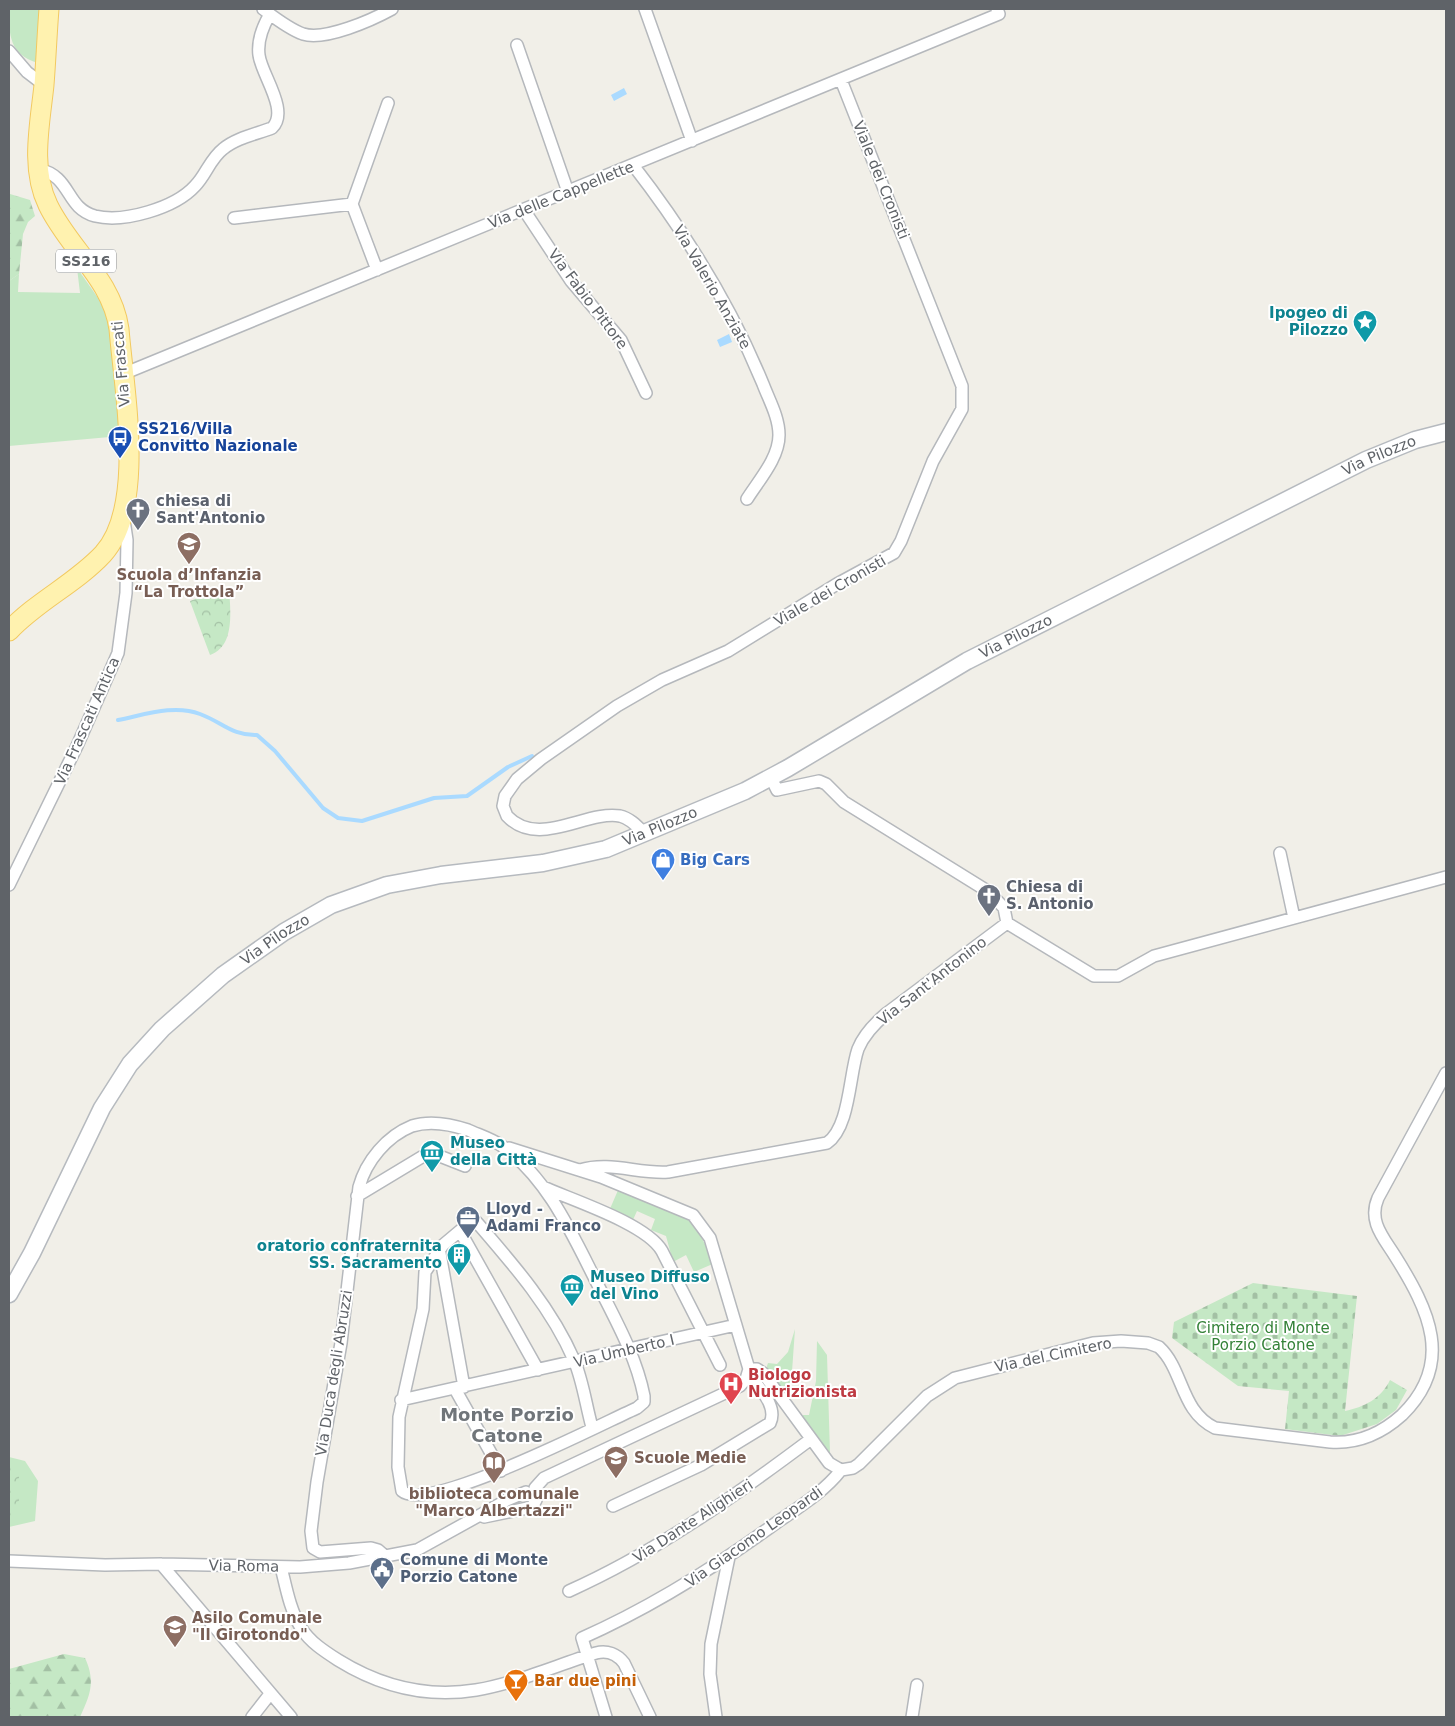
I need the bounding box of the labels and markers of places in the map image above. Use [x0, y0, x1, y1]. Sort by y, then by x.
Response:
place label: Ipogeo di Pilozzo [1269, 304, 1348, 339]
place icon: Ipogeo di Pilozzo [1352, 309, 1378, 343]
place label: SS216/Villa Convitto Nazionale [138, 420, 298, 455]
bus stop icon: SS216/Villa Convitto Nazionale [107, 425, 133, 459]
place label: chiesa di Sant'Antonio [156, 492, 265, 527]
church icon: chiesa di Sant'Antonio [125, 497, 151, 531]
school or university icon: Scuola d’Infanzia “La Trottola” [176, 531, 202, 565]
place label: Scuola d’Infanzia “La Trottola” [116, 566, 262, 601]
shop icon: Big Cars [650, 847, 676, 881]
place label: Big Cars [680, 851, 750, 869]
place label: Chiesa di S. Antonio [1006, 878, 1094, 913]
church icon: Chiesa di S. Antonio [976, 883, 1002, 917]
place label: Museo della Città [450, 1134, 537, 1169]
museum icon: Museo della Città [419, 1139, 445, 1173]
place label: Lloyd - Adami Franco [486, 1200, 601, 1235]
office icon: Lloyd - Adami Franco [455, 1205, 481, 1239]
place label: oratorio confraternita SS. Sacramento [257, 1237, 442, 1272]
building icon: oratorio confraternita SS. Sacramento [446, 1242, 472, 1276]
place label: Museo Diffuso del Vino [590, 1268, 710, 1303]
museum icon: Museo Diffuso del Vino [559, 1273, 585, 1307]
place label: Biologo Nutrizionista [748, 1366, 857, 1401]
hospital icon: Biologo Nutrizionista [718, 1371, 744, 1405]
school or university icon: Scuole Medie [603, 1445, 629, 1479]
place label: Scuole Medie [634, 1449, 746, 1467]
library icon: biblioteca comunale "Marco Albertazzi" [481, 1450, 507, 1484]
place label: biblioteca comunale "Marco Albertazzi" [409, 1485, 579, 1520]
place label: Comune di Monte Porzio Catone [400, 1551, 548, 1586]
public building icon: Comune di Monte Porzio Catone [369, 1556, 395, 1590]
place label: Asilo Comunale "Il Girotondo" [192, 1609, 322, 1644]
school or university icon: Asilo Comunale "Il Girotondo" [162, 1614, 188, 1648]
bar icon: Bar due pini [503, 1668, 529, 1702]
place label: Bar due pini [534, 1672, 637, 1690]

